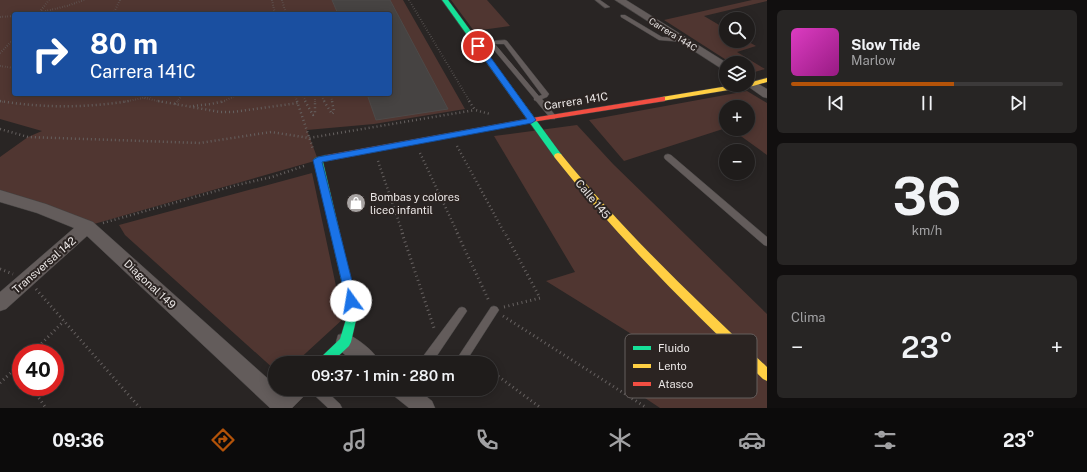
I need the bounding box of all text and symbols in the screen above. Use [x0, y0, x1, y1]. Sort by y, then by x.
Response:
map controls [719, 12, 755, 180]
button: search [719, 12, 755, 48]
street label: Carrera 144C [647, 15, 699, 53]
text: 80 m [90, 27, 158, 60]
icon: right [24, 28, 76, 80]
pin [461, 29, 495, 63]
icon: arrive [467, 35, 489, 57]
text: Slow Tide [851, 36, 920, 53]
text: Marlow [851, 53, 896, 68]
button: layers [719, 56, 755, 92]
text: Carrera 141C [90, 61, 196, 82]
street label: Carrera 141C [543, 90, 609, 112]
icon: previous [825, 92, 847, 114]
icon: pause [916, 92, 938, 114]
icon: next [1007, 92, 1029, 114]
button: + [719, 100, 755, 136]
button: − [719, 144, 755, 180]
text: 36 [893, 166, 961, 227]
street label: Calle 145 [573, 177, 613, 221]
place label: Bombas y colores liceo infantil [370, 191, 460, 216]
shop icon: Bombas y colores liceo infantil [345, 192, 367, 214]
text: km/h [912, 223, 942, 238]
street label: Transversal 142 [10, 234, 78, 296]
street label: Diagonal 149 [122, 257, 178, 311]
position arrow [330, 280, 372, 322]
text: Clima [791, 310, 826, 325]
text: 23° [901, 329, 953, 365]
legend [625, 334, 757, 398]
text: − [791, 334, 803, 360]
text: + [1051, 334, 1063, 360]
text: Fluido [658, 342, 690, 354]
speed limit sign: 40 [12, 344, 64, 396]
text: Lento [658, 360, 687, 372]
text: 09:37 · 1 min · 280 m [311, 367, 455, 384]
text: Atasco [658, 378, 693, 390]
icon: directions [209, 426, 237, 454]
icon: music [341, 426, 369, 454]
icon: phone [473, 426, 501, 454]
icon: climate [606, 426, 634, 454]
icon: car [738, 426, 766, 454]
icon: filters [871, 426, 899, 454]
text: 09:36 [52, 430, 104, 451]
text: 23° [1003, 430, 1035, 451]

